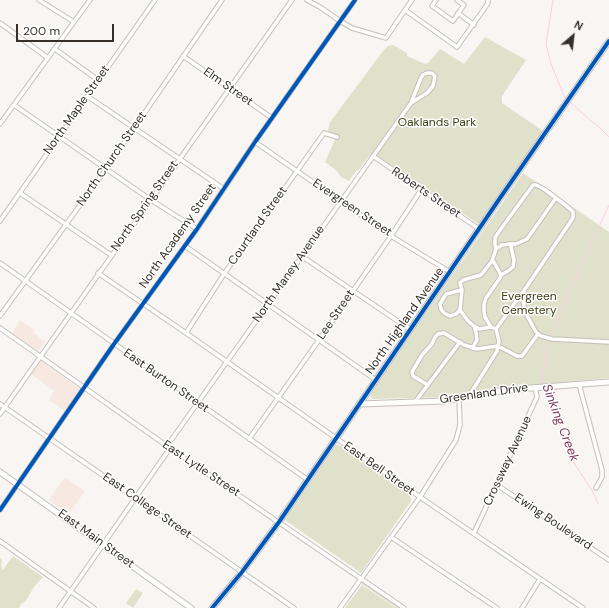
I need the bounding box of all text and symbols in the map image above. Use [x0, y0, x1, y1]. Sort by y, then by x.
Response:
scale bar [18, 16, 116, 42]
north arrow [553, 16, 593, 56]
text: N [572, 17, 585, 33]
text: 200 m [23, 23, 60, 39]
street label: North Maple Street [41, 63, 113, 157]
street label: Elm Street [200, 65, 256, 109]
street label: North Church Street [74, 109, 150, 209]
park label: Oaklands Park [398, 116, 476, 130]
street label: North Spring Street [108, 158, 182, 254]
street label: Roberts Street [389, 165, 463, 221]
street label: Evergreen Street [310, 176, 394, 240]
street label: North Academy Street [136, 181, 220, 291]
street label: Courtland Street [226, 184, 290, 268]
street label: North Maney Avenue [250, 223, 328, 325]
street label: North Highland Avenue [363, 265, 447, 377]
street label: Lee Street [314, 287, 358, 343]
park label: Evergreen Cemetery [501, 290, 557, 318]
street label: East Burton Street [120, 346, 212, 416]
street label: Greenland Drive [439, 381, 529, 407]
water label: Sinking Creek [538, 382, 582, 464]
street label: Crossway Avenue [481, 414, 535, 508]
street label: East Lytle Street [159, 438, 243, 500]
street label: East Bell Street [341, 439, 417, 499]
street label: East College Street [100, 470, 194, 542]
street label: Ewing Boulevard [512, 491, 594, 553]
street label: East Main Street [55, 507, 137, 571]

